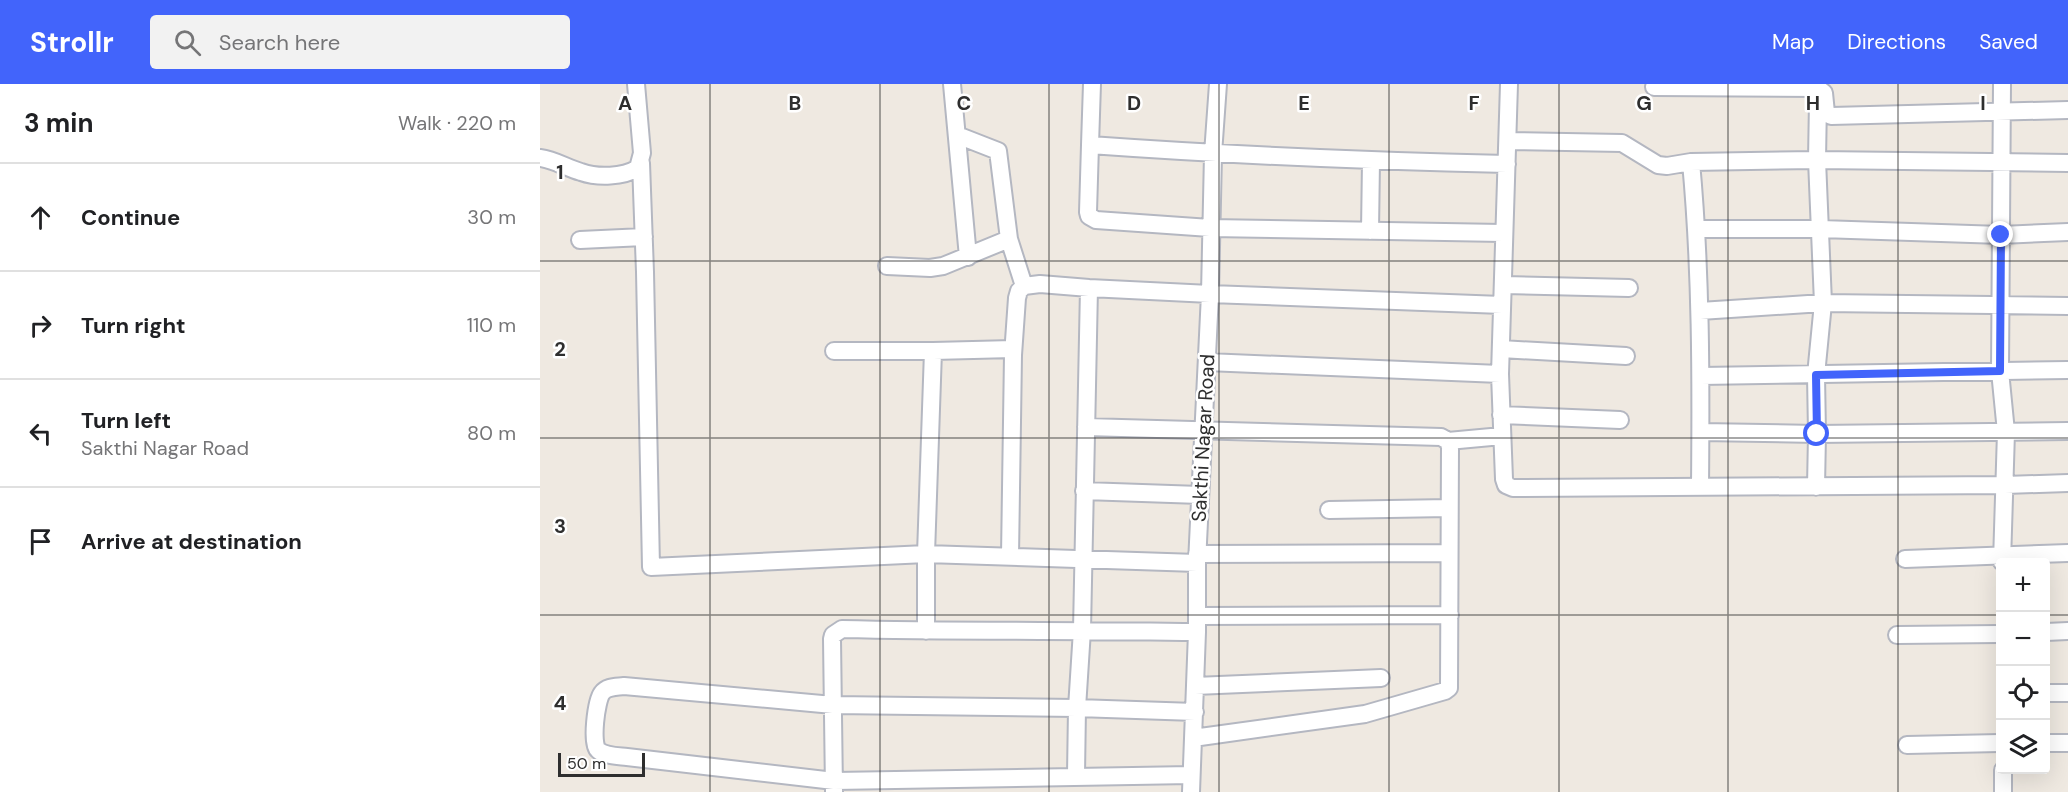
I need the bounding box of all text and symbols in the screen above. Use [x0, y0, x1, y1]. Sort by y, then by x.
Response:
search box [150, 15, 570, 69]
text: Strollr [30, 24, 114, 61]
icon: search [171, 26, 204, 59]
text: Search here [219, 28, 340, 57]
text: Map [1772, 28, 1814, 56]
text: Directions [1847, 28, 1946, 56]
text: Saved [1979, 28, 2038, 56]
text: A [618, 90, 632, 116]
text: B [789, 90, 801, 116]
text: C [957, 90, 971, 116]
text: D [1127, 90, 1141, 116]
text: E [1298, 90, 1310, 116]
text: F [1468, 90, 1480, 116]
text: G [1636, 90, 1652, 116]
text: H [1806, 90, 1820, 116]
text: I [1980, 90, 1986, 116]
text: 3 min [24, 106, 93, 140]
text: Walk · 220 m [398, 110, 516, 136]
text: 1 [556, 159, 564, 185]
icon: ahead [24, 201, 57, 234]
text: Continue [81, 203, 180, 232]
text: 30 m [467, 204, 516, 230]
route end [1987, 221, 2013, 247]
icon: right [24, 309, 57, 342]
text: Turn right [81, 311, 186, 340]
text: 110 m [467, 312, 516, 338]
text: 2 [554, 336, 566, 362]
street label: Sakthi Nagar Road [1186, 353, 1220, 523]
text: Turn left [81, 406, 171, 435]
icon: left [24, 417, 57, 450]
text: 80 m [467, 420, 516, 446]
route start [1803, 420, 1829, 446]
text: Sakthi Nagar Road [81, 435, 249, 461]
text: 3 [554, 513, 566, 539]
icon: arrive [24, 525, 57, 558]
text: Arrive at destination [81, 527, 302, 556]
map controls [1996, 558, 2050, 774]
button: + [1996, 558, 2050, 612]
button: − [1996, 612, 2050, 666]
button: locate [1996, 666, 2050, 720]
text: 4 [554, 690, 567, 716]
button: layers [1996, 720, 2050, 774]
scale bar [558, 750, 645, 778]
text: 50 m [567, 753, 606, 774]

